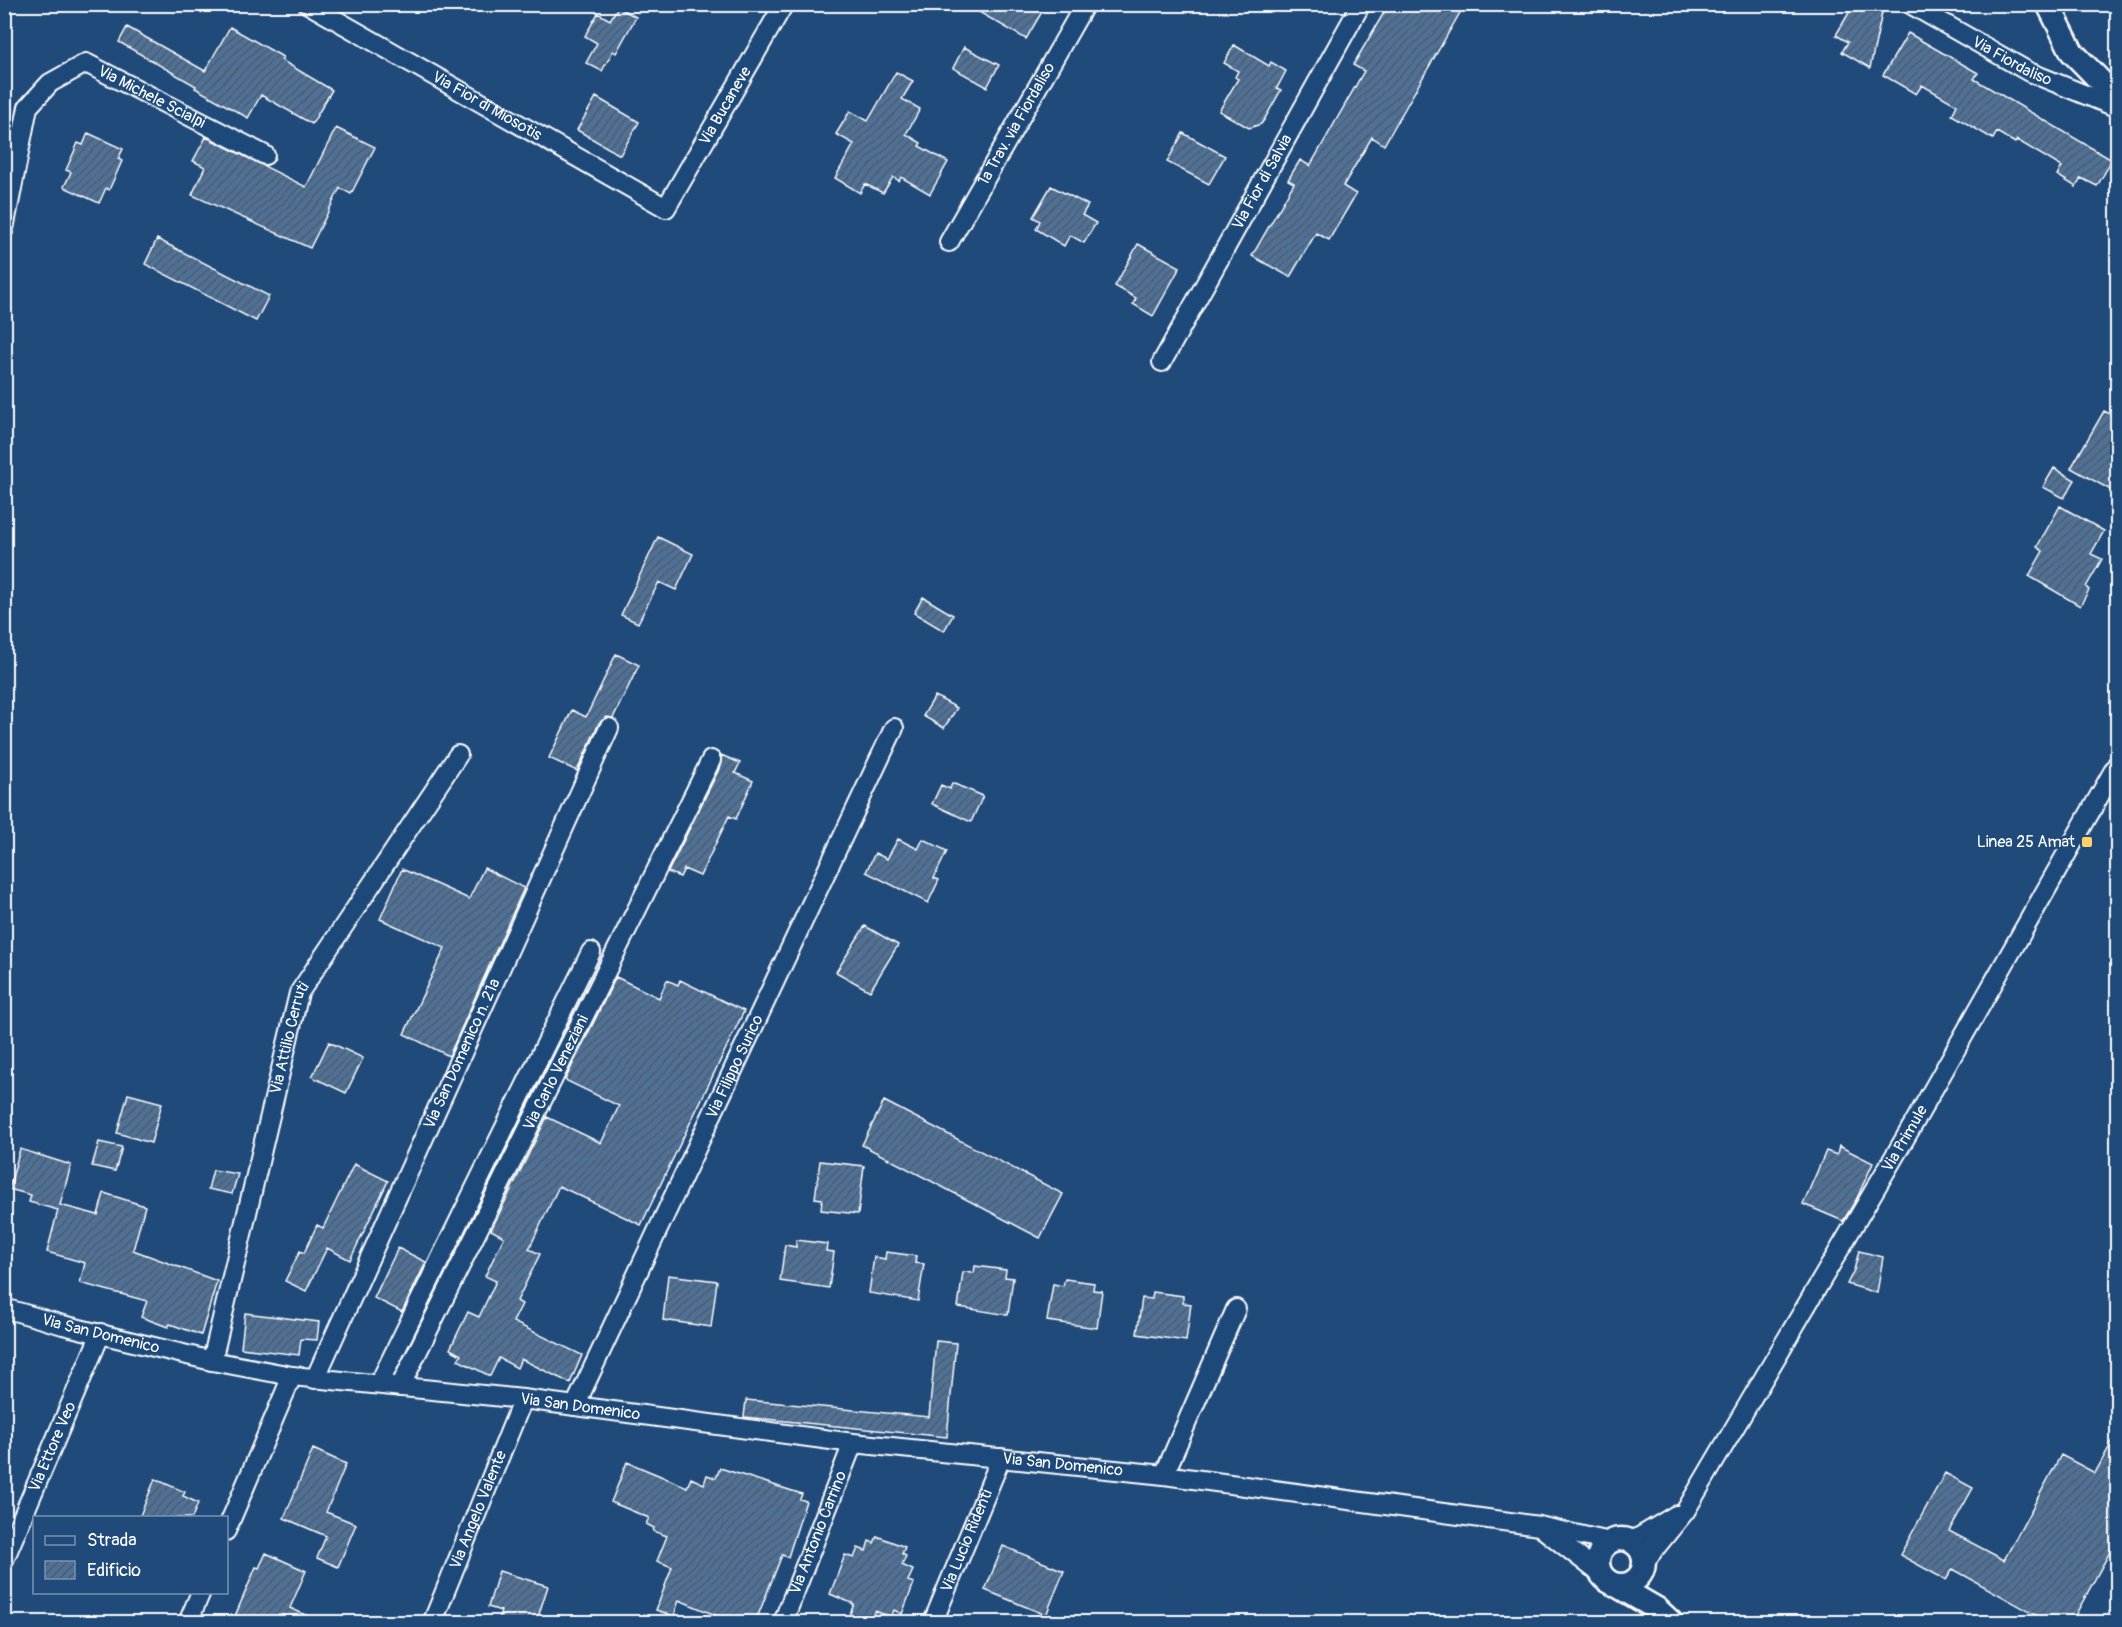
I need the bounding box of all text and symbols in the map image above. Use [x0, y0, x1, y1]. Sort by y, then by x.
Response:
street label: Via Fiordaliso [1969, 32, 2055, 90]
street label: 1a Trav. via Fiordaliso [974, 59, 1060, 189]
street label: Via Michele Scialpi [94, 61, 209, 133]
street label: Via Bucaneve [694, 63, 756, 149]
street label: Via Fior di Miosotis [429, 67, 545, 145]
street label: Via Fior di Salvia [1228, 131, 1297, 233]
place label: Linea 25 Amat [1977, 832, 2076, 852]
marker: Linea 25 Amat [2080, 835, 2094, 849]
street label: Via San Domenico n. 21a [419, 975, 505, 1132]
street label: Via Attilio Cerruti [265, 978, 314, 1096]
street label: Via Carlo Veneziani [519, 1011, 593, 1134]
street label: Via Filippo Surico [702, 1011, 768, 1122]
street label: Via Primule [1877, 1101, 1932, 1176]
street label: Via San Domenico [39, 1309, 162, 1358]
street label: Via San Domenico [519, 1389, 642, 1425]
street label: Via Ettore Veo [24, 1398, 81, 1495]
street label: Via Angelo Valente [445, 1447, 511, 1572]
street label: Via San Domenico [1002, 1448, 1124, 1481]
street label: Via Antonio Carrino [785, 1468, 851, 1597]
street label: Via Lucio Ridenti [936, 1486, 997, 1595]
legend [33, 1516, 228, 1594]
text: Strada [87, 1529, 137, 1552]
text: Edificio [87, 1559, 141, 1582]

